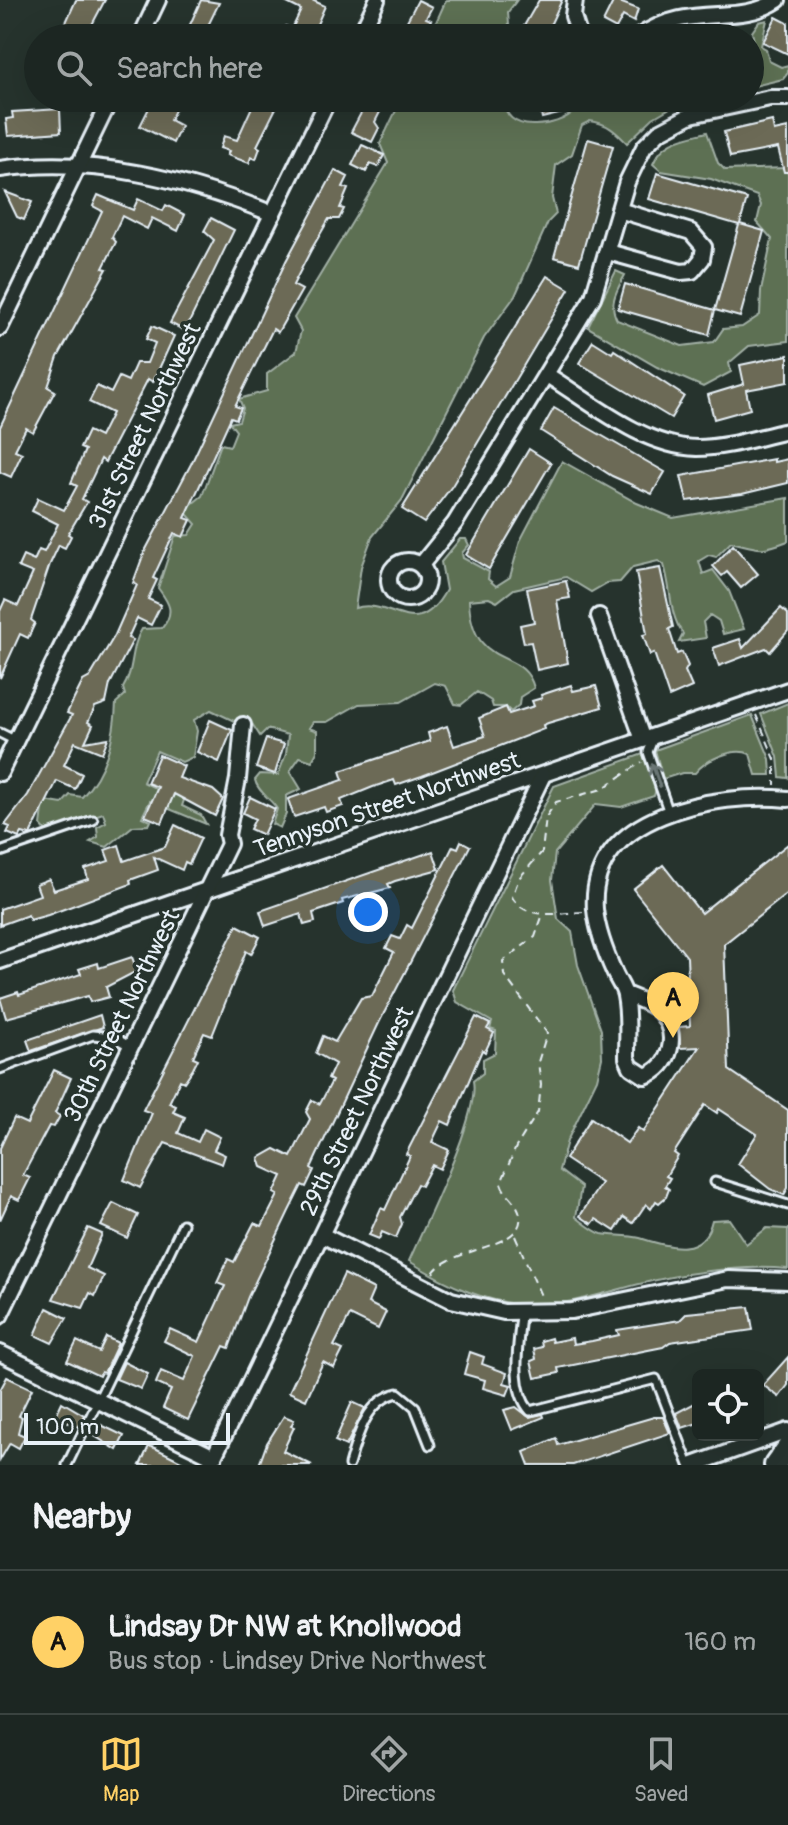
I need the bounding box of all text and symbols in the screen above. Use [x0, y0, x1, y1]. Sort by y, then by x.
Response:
search box [24, 24, 764, 112]
icon: search [52, 46, 96, 90]
text: Search here [116, 50, 263, 87]
street label: 31st Street Northwest [82, 318, 208, 534]
street label: Tennyson Street Northwest [250, 746, 524, 864]
one-way arrow [647, 763, 662, 788]
your location [348, 892, 388, 932]
street label: 30th Street Northwest [58, 905, 186, 1127]
pin: A [647, 972, 699, 1038]
street label: 29th Street Northwest [294, 1001, 420, 1220]
map controls [692, 1369, 764, 1441]
button: locate [692, 1369, 764, 1441]
scale bar [24, 1409, 230, 1445]
text: 100 m [36, 1413, 99, 1441]
text: Nearby [32, 1496, 131, 1539]
text: Lindsay Dr NW at Knollwood [108, 1608, 462, 1645]
text: A [50, 1626, 66, 1658]
text: 160 m [684, 1626, 756, 1658]
text: Bus stop · Lindsey Drive Northwest [108, 1645, 486, 1677]
tab: Map [99, 1732, 143, 1808]
tab: Directions [342, 1732, 435, 1808]
tab: Saved [634, 1732, 689, 1808]

